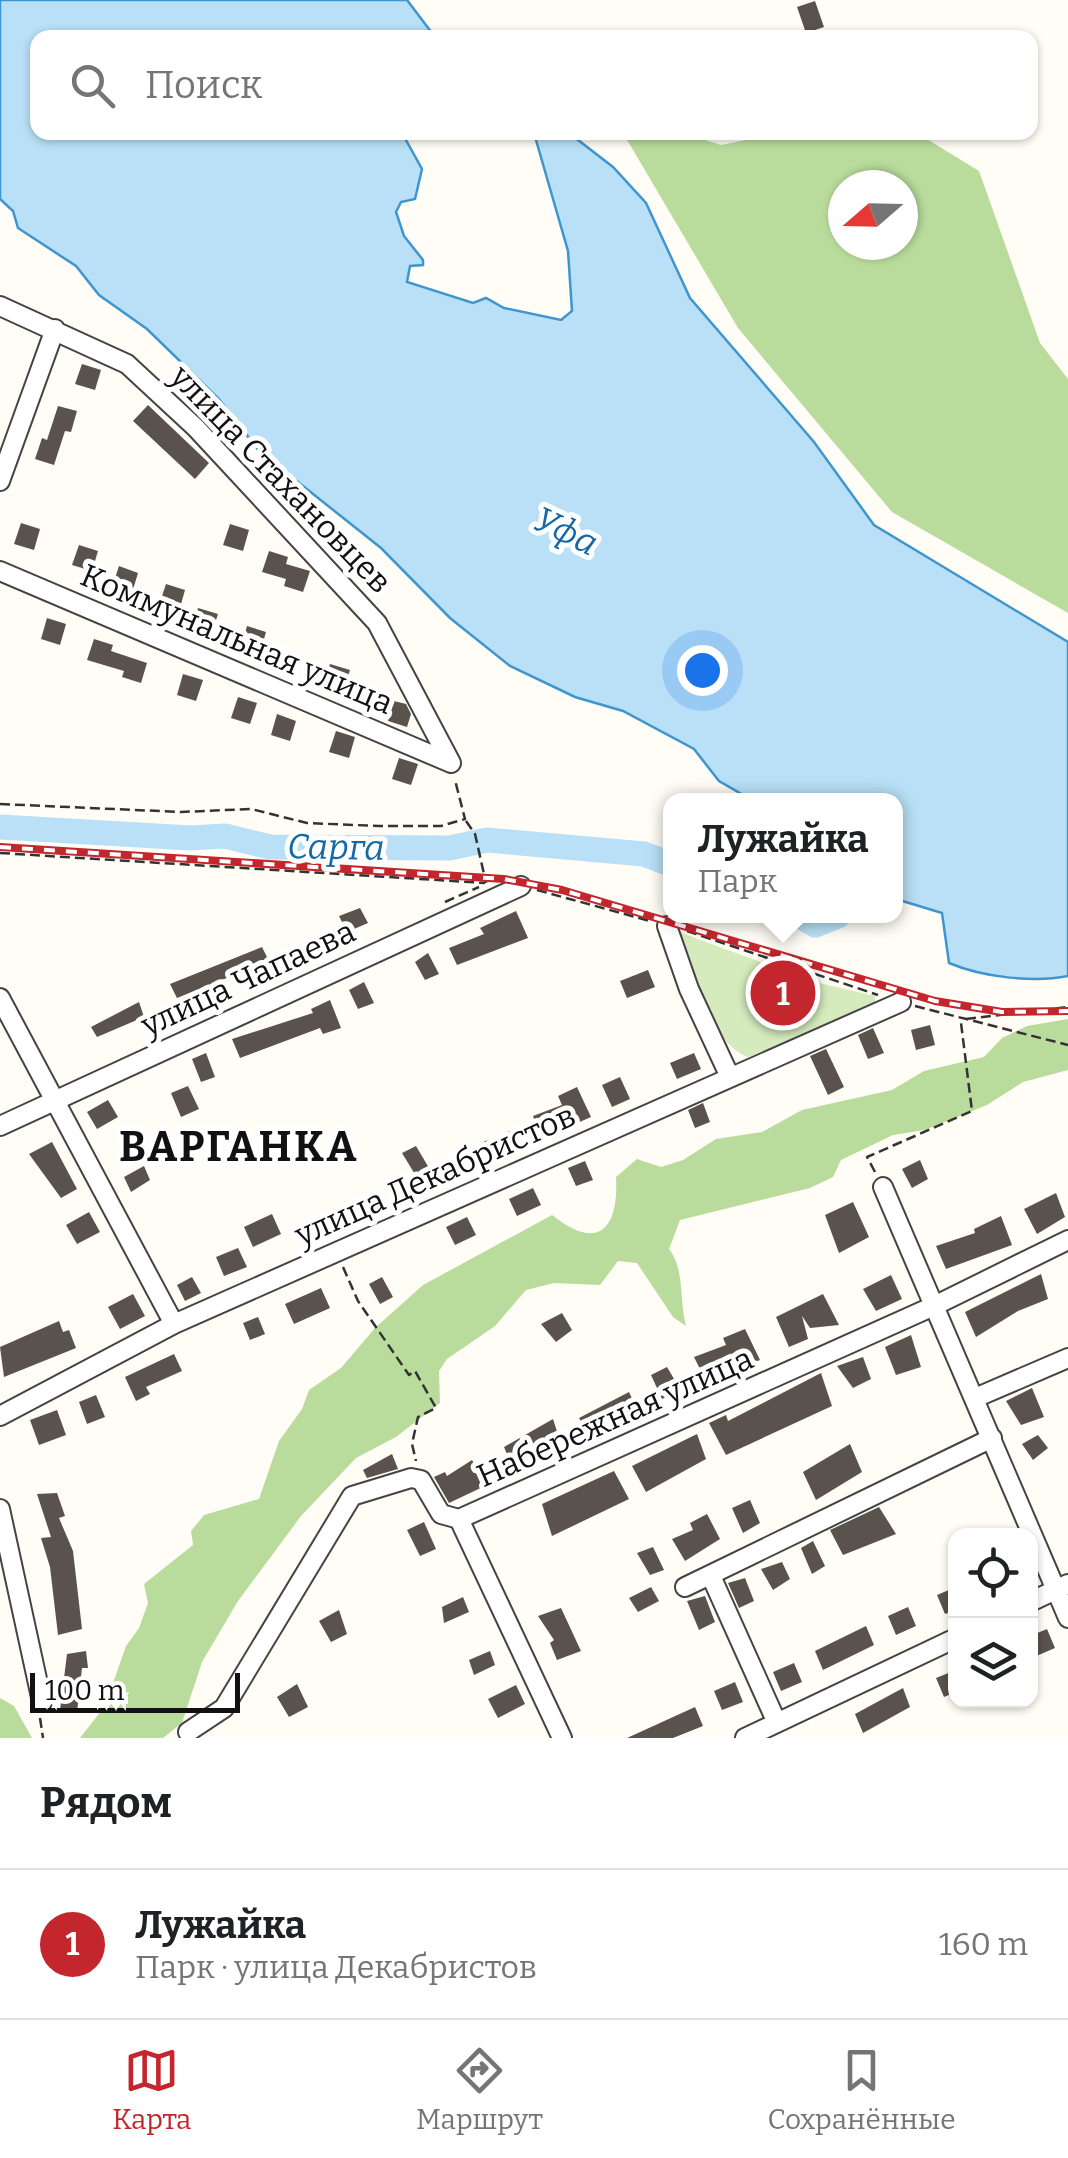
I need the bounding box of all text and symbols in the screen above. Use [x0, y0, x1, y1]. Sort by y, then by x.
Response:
search box [30, 30, 1038, 140]
icon: search [65, 58, 120, 113]
text: Поиск [145, 62, 262, 108]
north arrow [828, 170, 918, 260]
street label: улица Стахановцев [162, 357, 399, 601]
water label: Уфа [527, 498, 605, 564]
street label: Коммунальная улица [75, 556, 399, 722]
your location [677, 645, 728, 696]
popup [663, 793, 903, 923]
text: Лужайка [698, 816, 869, 862]
water label: Сарга [287, 825, 385, 869]
text: Парк [698, 862, 777, 900]
street label: улица Чапаева [134, 912, 361, 1045]
pin: 1 [750, 956, 816, 1030]
street label: улица Декабристов [288, 1096, 581, 1254]
district label: ВАРГАНКА [119, 1122, 359, 1172]
street label: Набережная улица [471, 1339, 759, 1495]
map controls [948, 1528, 1038, 1708]
button: locate [948, 1528, 1038, 1618]
button: layers [948, 1618, 1038, 1708]
scale bar [30, 1668, 240, 1712]
text: 100 m [45, 1674, 125, 1707]
text: Рядом [40, 1778, 172, 1828]
text: Лужайка [135, 1902, 306, 1948]
text: 1 [66, 1925, 79, 1963]
text: 160 m [939, 1925, 1028, 1963]
text: Парк · улица Декабристов [135, 1948, 537, 1986]
tab: Карта [112, 2043, 191, 2136]
tab: Маршрут [416, 2043, 543, 2136]
tab: Сохранённые [768, 2043, 956, 2136]

